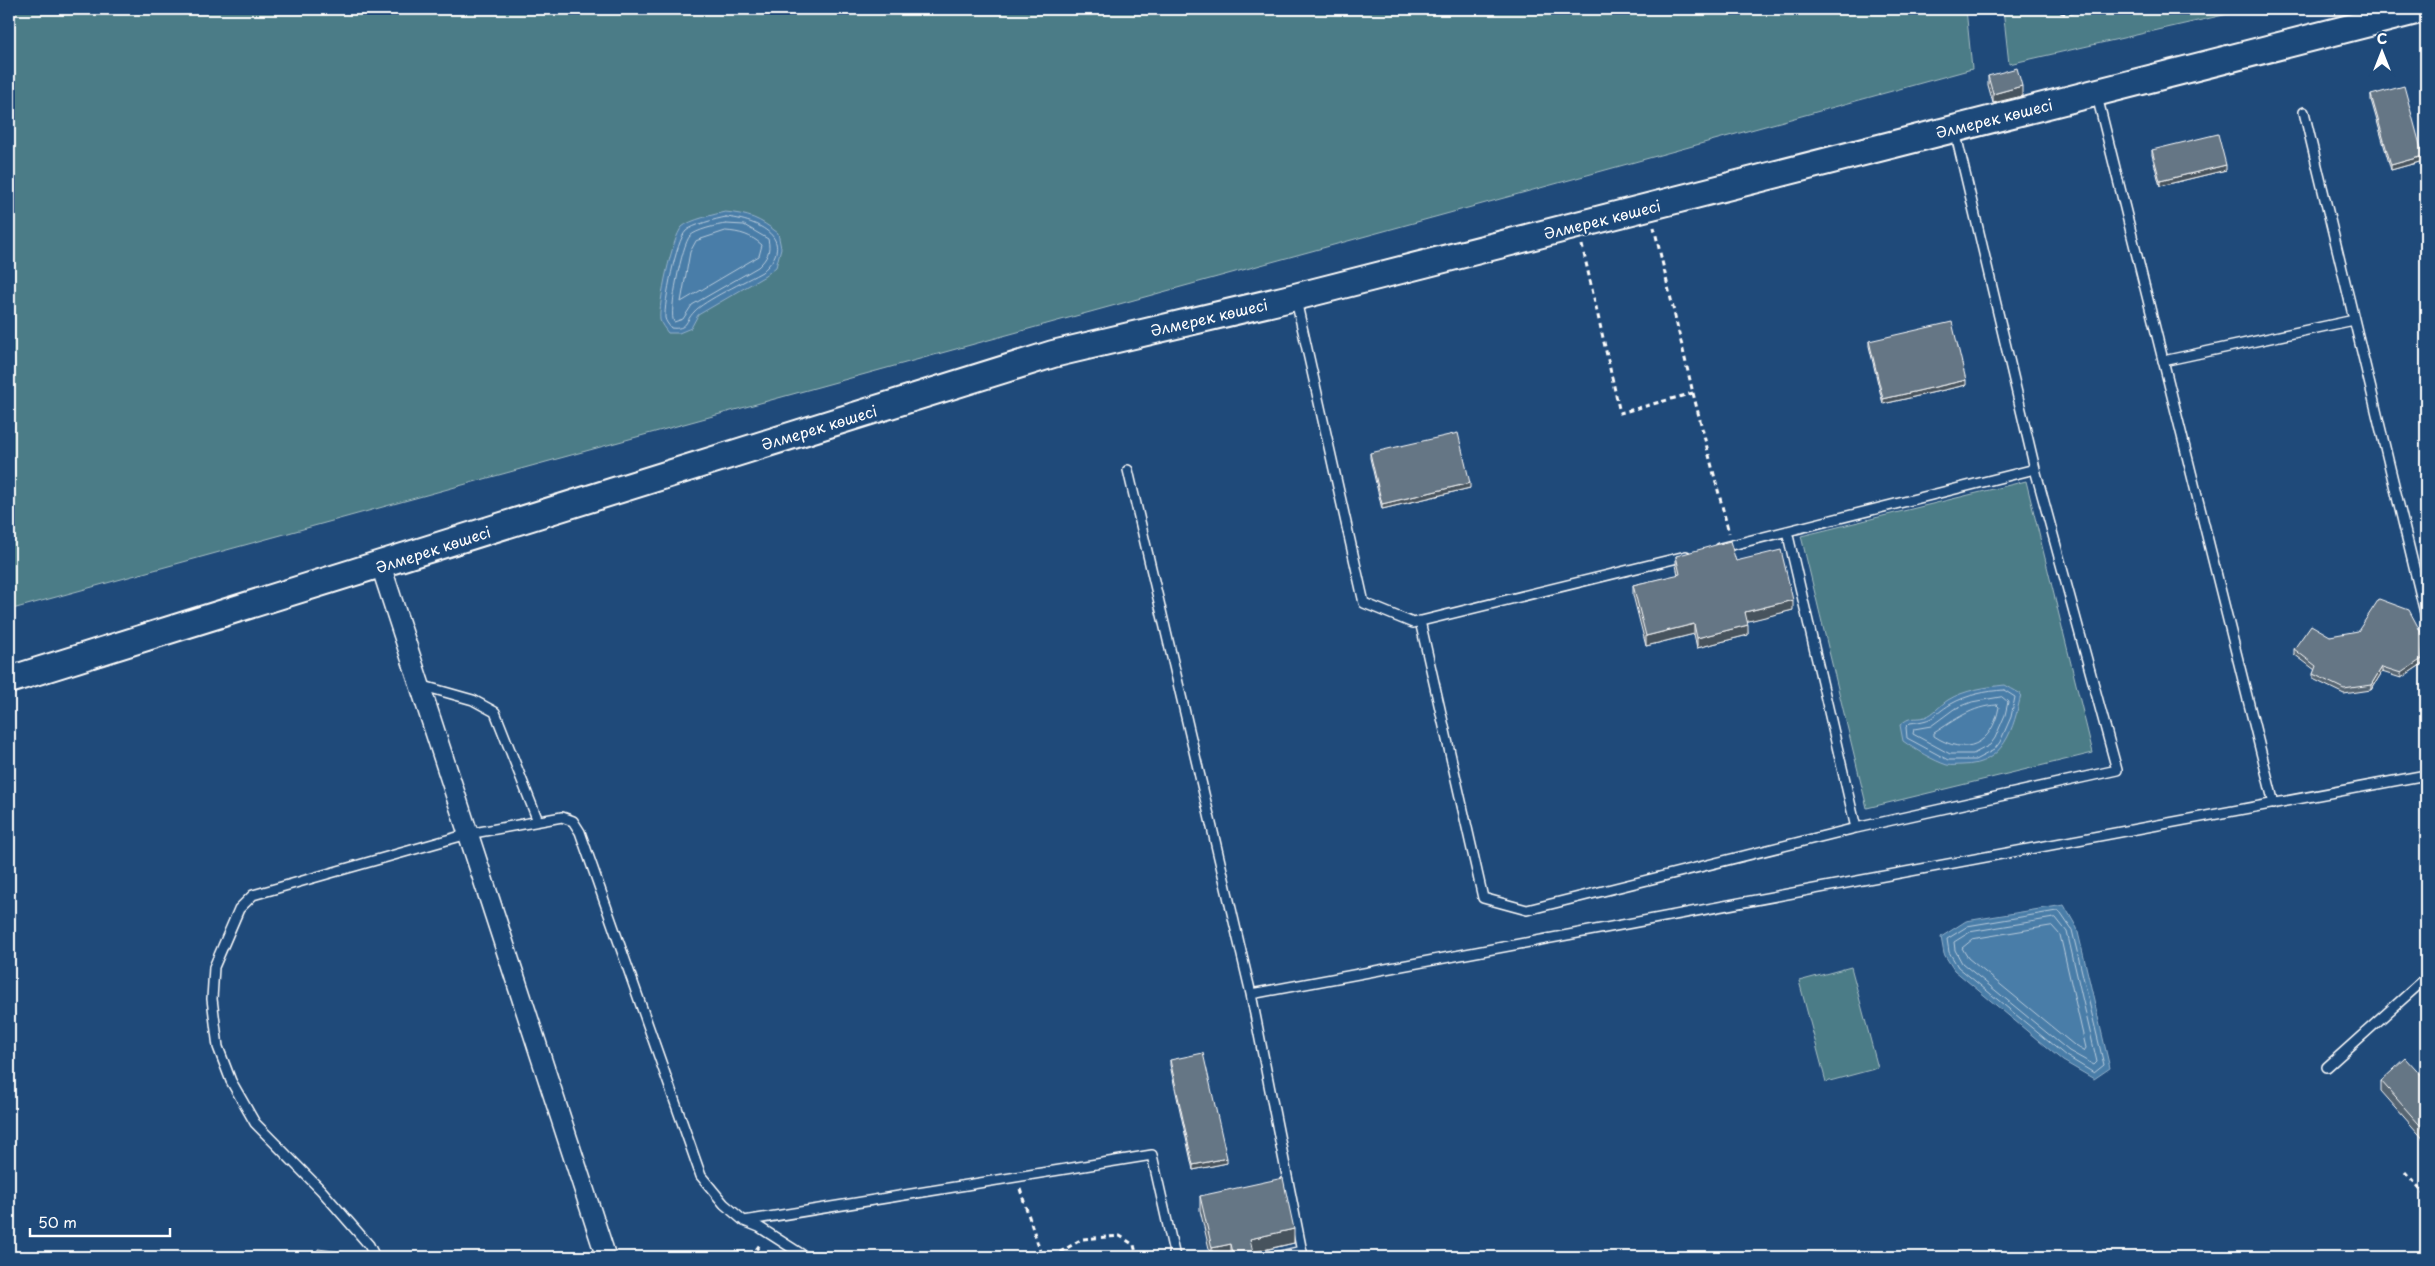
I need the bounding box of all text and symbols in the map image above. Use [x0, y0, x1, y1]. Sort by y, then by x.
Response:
north arrow [2358, 28, 2408, 78]
text: С [2377, 28, 2387, 49]
street label: Әлмерек көшесі [1933, 92, 2055, 144]
street label: Әлмерек көшесі [1541, 193, 1663, 245]
street label: Әлмерек көшесі [1148, 292, 1270, 342]
street label: Әлмерек көшесі [758, 398, 880, 456]
street label: Әлмерек көшесі [372, 520, 494, 578]
scale bar [30, 1206, 170, 1238]
text: 50 m [38, 1210, 77, 1233]

